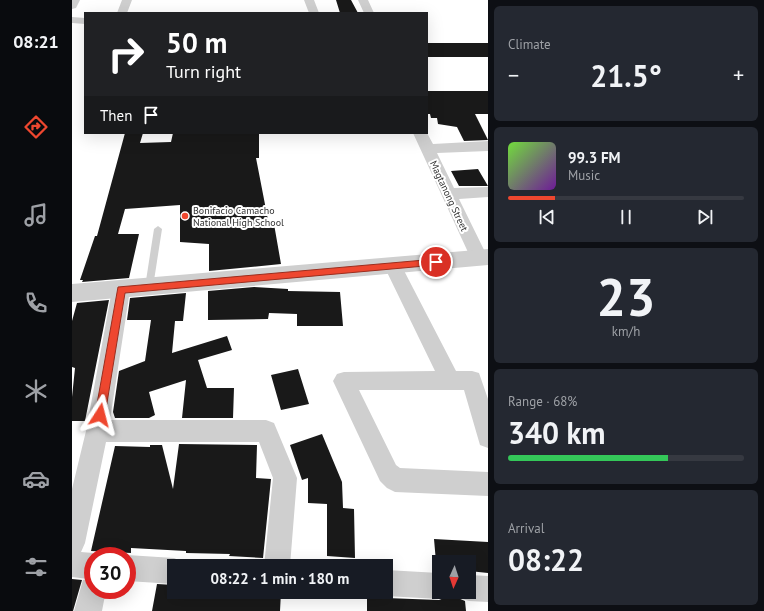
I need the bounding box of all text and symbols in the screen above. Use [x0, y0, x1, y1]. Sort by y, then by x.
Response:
text: 50 m [166, 24, 227, 61]
icon: right [100, 28, 152, 80]
text: 08:21 [13, 30, 59, 53]
text: Climate [508, 36, 551, 53]
text: 21.5° [590, 56, 662, 95]
text: Turn right [166, 60, 241, 83]
text: − [508, 61, 519, 89]
text: + [733, 61, 744, 89]
icon: arrive [140, 104, 162, 126]
text: Then [100, 106, 132, 125]
icon: directions [22, 113, 50, 141]
text: 99.3 FM [568, 148, 621, 167]
street label: Magtanong Street [427, 159, 471, 234]
text: Music [568, 167, 600, 184]
icon: music [22, 201, 50, 229]
place label: Bonifacio Camacho National High School [193, 204, 284, 229]
icon: previous [536, 206, 558, 228]
icon: pause [615, 206, 637, 228]
icon: next [694, 206, 716, 228]
marker: Bonifacio Camacho National High School [180, 211, 190, 221]
pin [419, 245, 453, 279]
icon: arrive [425, 251, 447, 273]
text: 23 [597, 263, 655, 330]
icon: phone [22, 289, 50, 317]
text: km/h [612, 323, 640, 340]
icon: climate [22, 377, 50, 405]
text: Range · 68% [508, 393, 577, 410]
position arrow [79, 394, 121, 436]
text: 340 km [508, 413, 606, 452]
icon: car [22, 465, 50, 493]
text: Arrival [508, 520, 544, 537]
text: 08:22 [508, 540, 584, 579]
speed limit sign: 30 [84, 547, 136, 599]
icon: filters [22, 553, 50, 581]
north arrow [432, 555, 476, 599]
map controls [432, 555, 476, 599]
text: 08:22 · 1 min · 180 m [211, 569, 349, 588]

